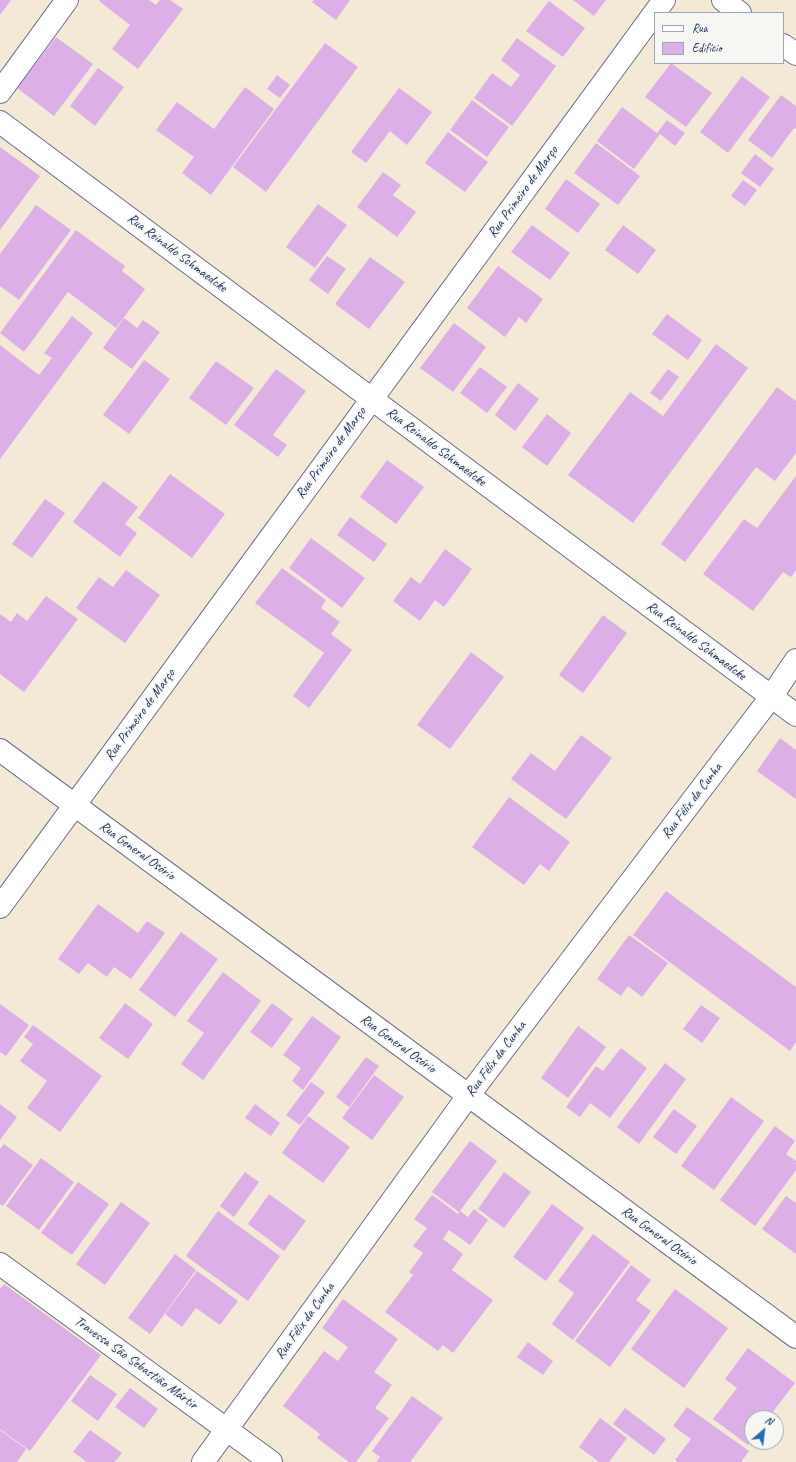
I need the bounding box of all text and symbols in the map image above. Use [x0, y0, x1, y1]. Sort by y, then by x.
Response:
legend [654, 12, 784, 64]
text: Rua [692, 20, 707, 36]
text: Edifício [692, 40, 722, 56]
street label: Rua Primeiro de Março [484, 143, 562, 241]
street label: Rua Reinaldo Schmaedcke [124, 210, 230, 296]
street label: Rua Primeiro de Março [292, 404, 370, 502]
street label: Rua Reinaldo Schmaedcke [383, 404, 489, 490]
street label: Rua Reinaldo Schmaedcke [643, 598, 749, 684]
street label: Rua Primeiro de Março [101, 666, 179, 764]
street label: Rua Félix da Cunha [658, 760, 726, 842]
street label: Rua General Osório [96, 818, 178, 884]
street label: Rua General Osório [357, 1011, 439, 1077]
street label: Rua Félix da Cunha [462, 1018, 530, 1100]
street label: Rua General Osório [618, 1203, 700, 1269]
street label: Rua Félix da Cunha [272, 1280, 338, 1362]
street label: Travessa São Sebastião Mártir [71, 1313, 201, 1413]
north arrow [744, 1410, 784, 1450]
text: N [763, 1413, 775, 1428]

